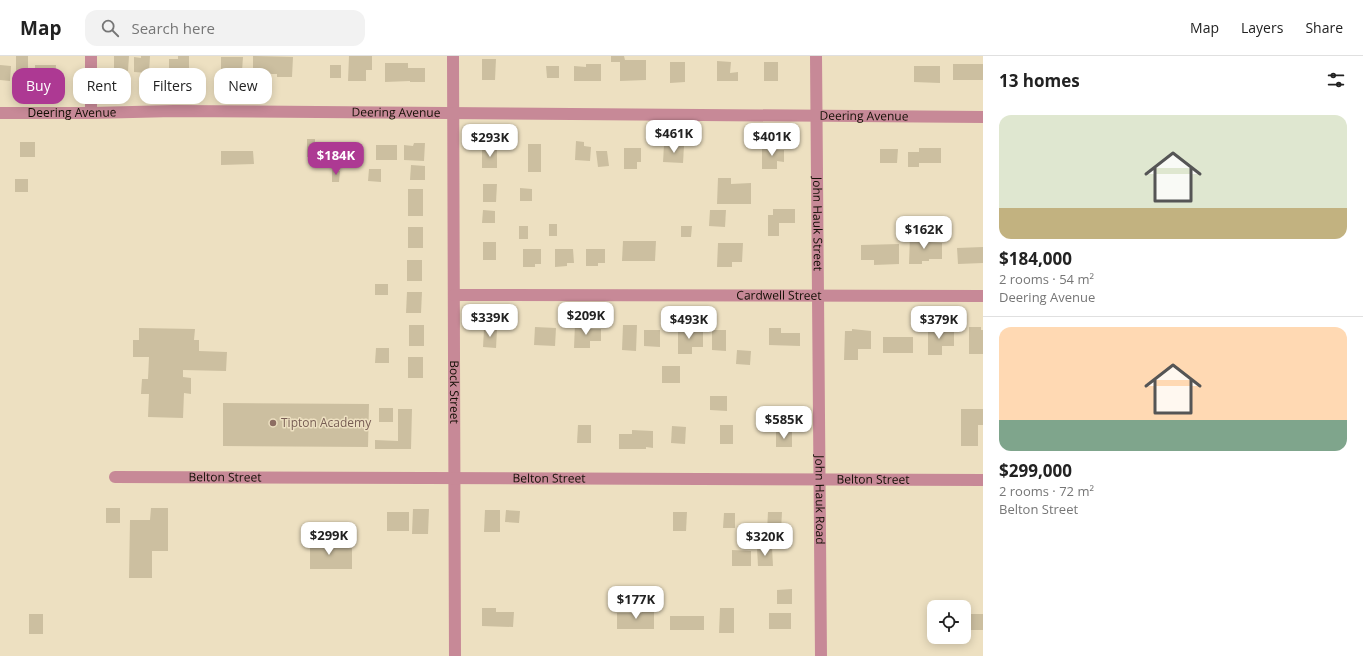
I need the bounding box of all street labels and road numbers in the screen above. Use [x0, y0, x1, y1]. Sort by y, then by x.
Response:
street label: Deering Avenue [28, 103, 117, 121]
street label: Deering Avenue [351, 103, 441, 121]
street label: Deering Avenue [819, 107, 909, 124]
street label: John Hauk Street [809, 176, 827, 271]
street label: Cardwell Street [736, 287, 822, 304]
street label: Bock Street [446, 360, 463, 424]
street label: John Hauk Road [811, 454, 829, 545]
street label: Belton Street [188, 468, 262, 486]
street label: Belton Street [512, 469, 586, 487]
street label: Belton Street [836, 470, 910, 488]

